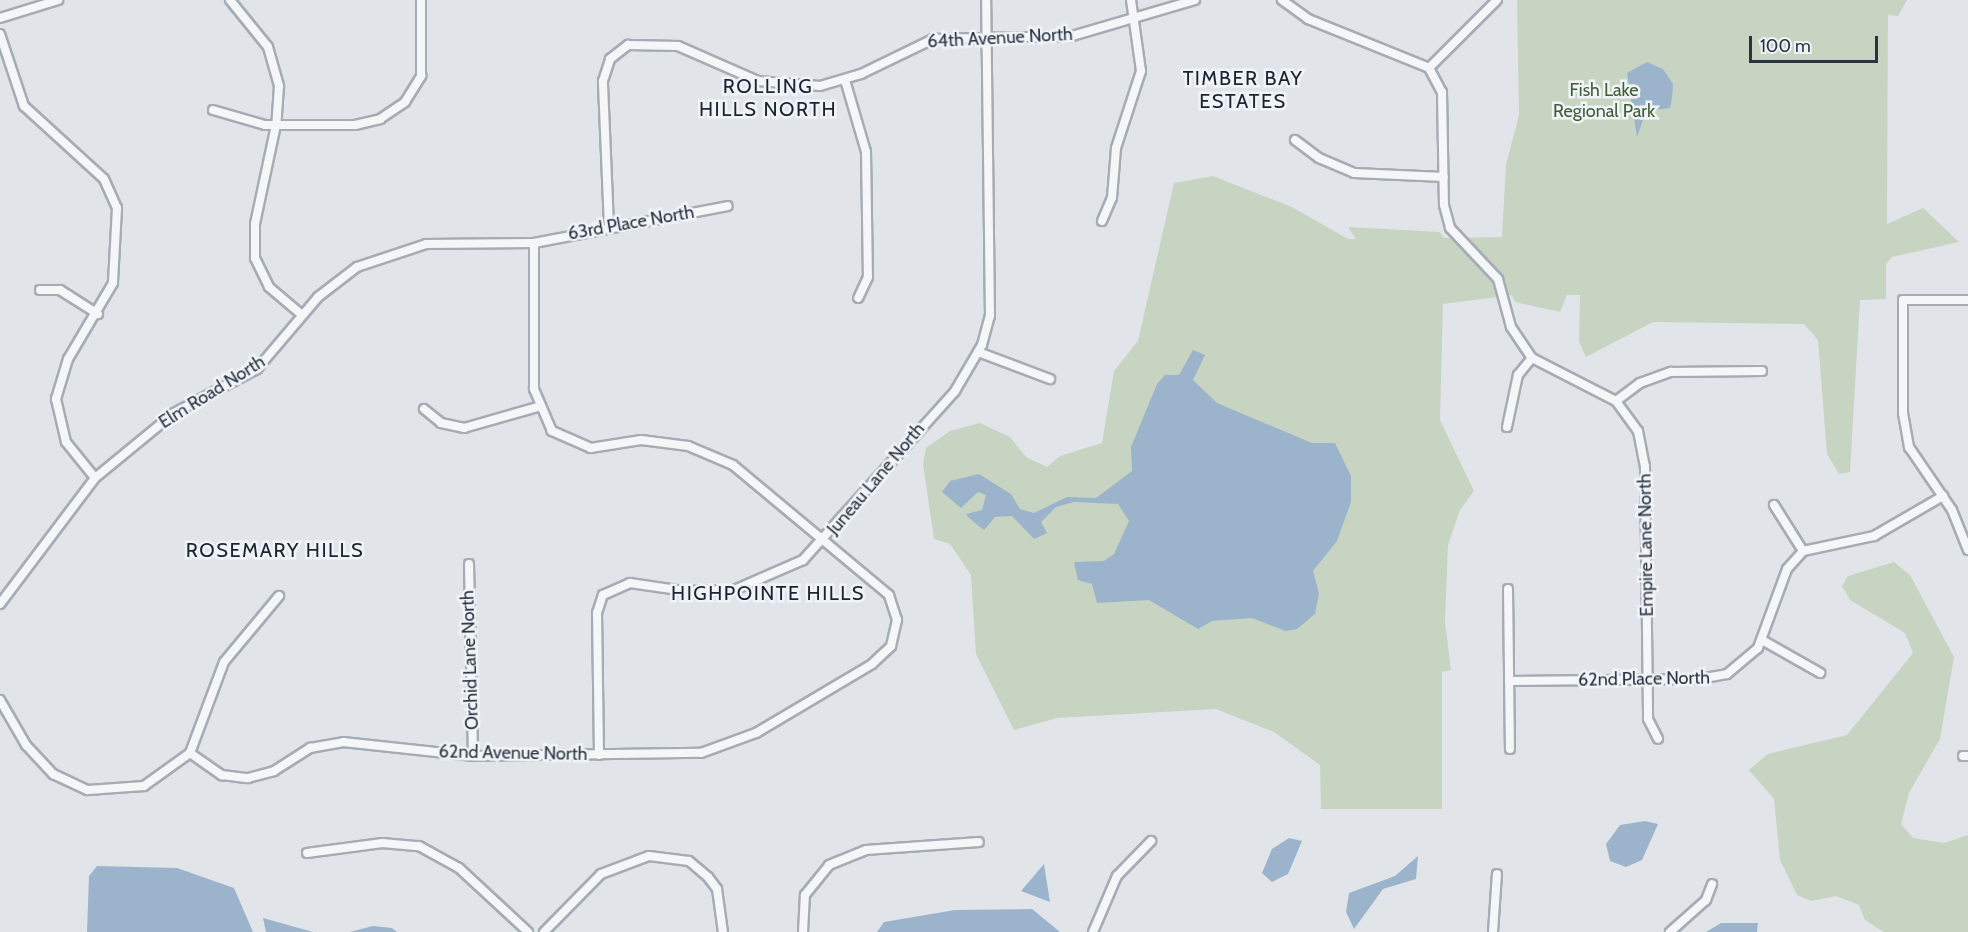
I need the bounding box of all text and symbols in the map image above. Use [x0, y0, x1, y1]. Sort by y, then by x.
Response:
street label: 64th Avenue North [927, 23, 1073, 53]
scale bar [1752, 24, 1881, 62]
text: 100 m [1760, 35, 1811, 57]
district label: TIMBER BAY ESTATES [1183, 67, 1303, 114]
district label: ROLLING HILLS NORTH [699, 74, 837, 121]
park label: Fish Lake Regional Park [1553, 80, 1655, 122]
street label: 63rd Place North [566, 201, 696, 245]
street label: Elm Road North [155, 351, 269, 433]
street label: Juneau Lane North [823, 418, 929, 540]
street label: Empire Lane North [1634, 473, 1658, 617]
district label: ROSEMARY HILLS [186, 538, 364, 562]
district label: HIGHPOINTE HILLS [671, 581, 865, 605]
street label: Orchid Lane North [457, 590, 483, 730]
street label: 62nd Place North [1578, 667, 1710, 691]
street label: 62nd Avenue North [438, 741, 588, 765]

